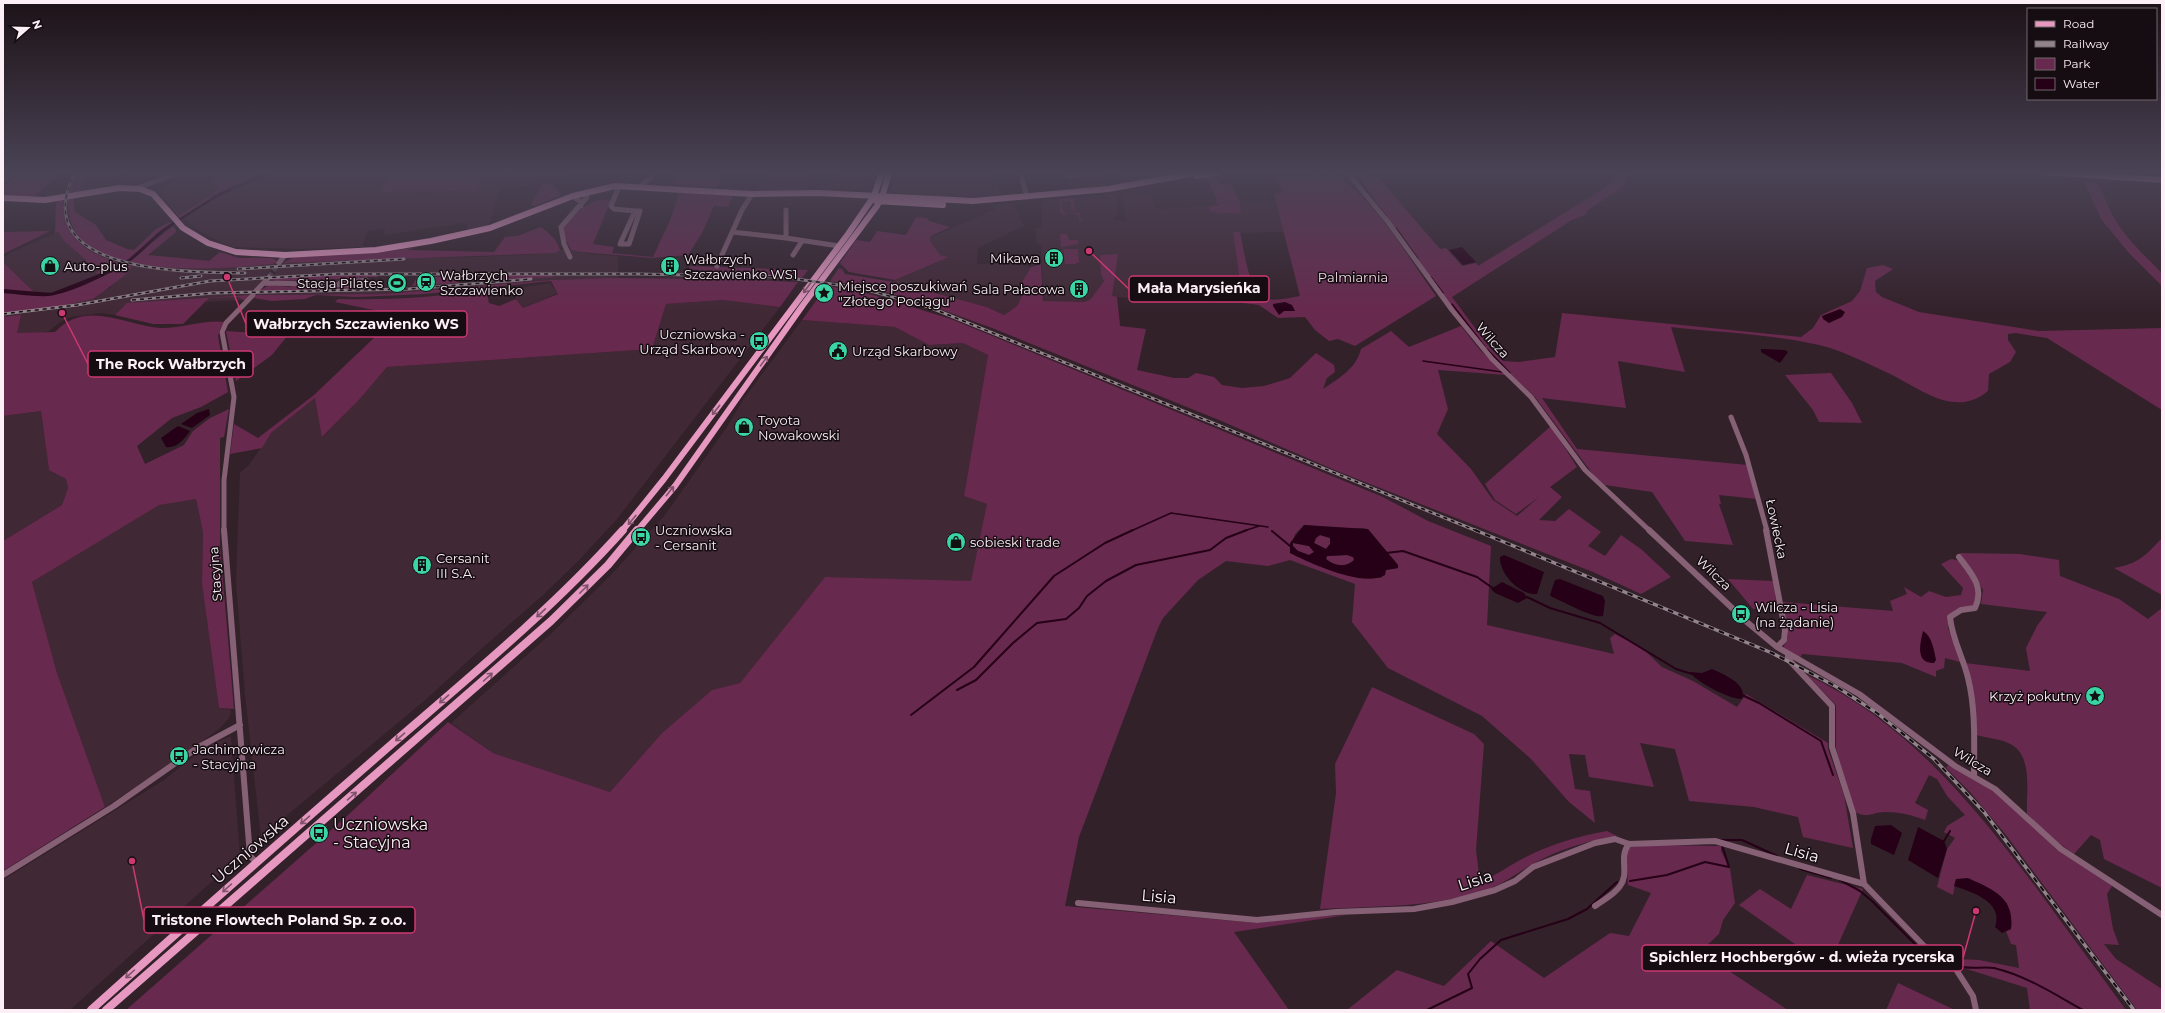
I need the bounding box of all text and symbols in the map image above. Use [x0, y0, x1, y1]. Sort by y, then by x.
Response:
north arrow [8, 8, 48, 48]
legend [2027, 8, 2157, 100]
text: Road [2063, 16, 2094, 31]
text: N [29, 18, 45, 31]
text: Railway [2063, 36, 2109, 51]
text: Park [2063, 56, 2091, 71]
text: Water [2063, 76, 2100, 91]
building icon: Mikawa [1043, 247, 1065, 269]
place label: Mikawa [990, 250, 1040, 266]
place label: Wałbrzych Szczawienko WS1 [684, 251, 797, 282]
shop icon: Auto-plus [39, 255, 61, 277]
building icon: Wałbrzych Szczawienko WS1 [659, 255, 681, 277]
place label: Auto-plus [64, 258, 128, 274]
place label: Wałbrzych Szczawienko [440, 267, 523, 298]
park label: Palmiarnia [1318, 269, 1388, 285]
station icon: Wałbrzych Szczawienko [415, 271, 437, 293]
sports icon: Stacja Pilates [386, 272, 408, 294]
place label: Stacja Pilates [297, 275, 383, 291]
callout: Mała Marysieńka [1129, 276, 1269, 302]
place label: Miejsce poszukiwań "Złotego Pociągu" [838, 278, 968, 309]
building icon: Sala Pałacowa [1068, 278, 1090, 300]
text: Mała Marysieńka [1137, 279, 1261, 297]
place label: Sala Pałacowa [973, 281, 1065, 297]
one-way arrow [803, 282, 811, 293]
place icon: Miejsce poszukiwań "Złotego Pociągu" [813, 282, 835, 304]
callout: Wałbrzych Szczawienko WS [246, 311, 467, 337]
text: Wałbrzych Szczawienko WS [253, 315, 459, 333]
street label: Wilcza [1473, 319, 1513, 361]
place label: Uczniowska - Urząd Skarbowy [639, 326, 746, 357]
bus stop icon: Uczniowska - Urząd Skarbowy [748, 330, 770, 352]
public building icon: Urząd Skarbowy [827, 340, 849, 362]
place label: Urząd Skarbowy [852, 343, 959, 359]
callout: The Rock Wałbrzych [88, 351, 253, 377]
text: The Rock Wałbrzych [96, 355, 246, 373]
one-way arrow [759, 356, 768, 367]
one-way arrow [711, 404, 720, 415]
place label: Toyota Nowakowski [758, 412, 840, 443]
shop icon: Toyota Nowakowski [733, 416, 755, 438]
one-way arrow [666, 486, 674, 497]
street label: Łowiecka [1763, 498, 1791, 560]
one-way arrow [627, 515, 636, 525]
place label: Uczniowska - Cersanit [655, 522, 732, 553]
bus stop icon: Uczniowska - Cersanit [630, 526, 652, 548]
shop icon: sobieski trade [945, 531, 967, 553]
place label: sobieski trade [970, 534, 1060, 550]
street label: Stacyjna [205, 546, 225, 602]
place label: Cersanit III S.A. [436, 550, 489, 581]
street label: Wilcza [1693, 552, 1735, 594]
building icon: Cersanit III S.A. [411, 554, 433, 576]
one-way arrow [579, 584, 589, 594]
place label: Wilcza - Lisia (na żądanie) [1755, 599, 1838, 630]
bus stop icon: Wilcza - Lisia (na żądanie) [1730, 603, 1752, 625]
one-way arrow [536, 608, 546, 618]
one-way arrow [483, 673, 493, 682]
place icon: Krzyż pokutny [2084, 685, 2106, 707]
place label: Krzyż pokutny [1989, 688, 2082, 704]
one-way arrow [438, 694, 449, 703]
one-way arrow [395, 732, 405, 741]
place label: Jachimowicza - Stacyjna [192, 741, 285, 772]
street label: Wilcza [1951, 743, 1995, 779]
bus stop icon: Jachimowicza - Stacyjna [168, 745, 190, 767]
one-way arrow [347, 791, 358, 800]
street label: Uczniowska [208, 811, 293, 888]
one-way arrow [300, 815, 310, 825]
place label: Uczniowska - Stacyjna [333, 815, 428, 852]
bus stop icon: Uczniowska - Stacyjna [308, 822, 330, 844]
street label: Lisia [1782, 838, 1821, 866]
street label: Lisia [1455, 866, 1495, 895]
one-way arrow [222, 883, 232, 892]
street label: Lisia [1141, 885, 1177, 907]
callout: Tristone Flowtech Poland Sp. z o.o. [144, 907, 415, 933]
text: Tristone Flowtech Poland Sp. z o.o. [152, 911, 406, 929]
callout: Spichlerz Hochbergów - d. wieża rycerska [1642, 945, 1963, 971]
text: Spichlerz Hochbergów - d. wieża rycerska [1649, 948, 1955, 966]
one-way arrow [125, 970, 136, 979]

